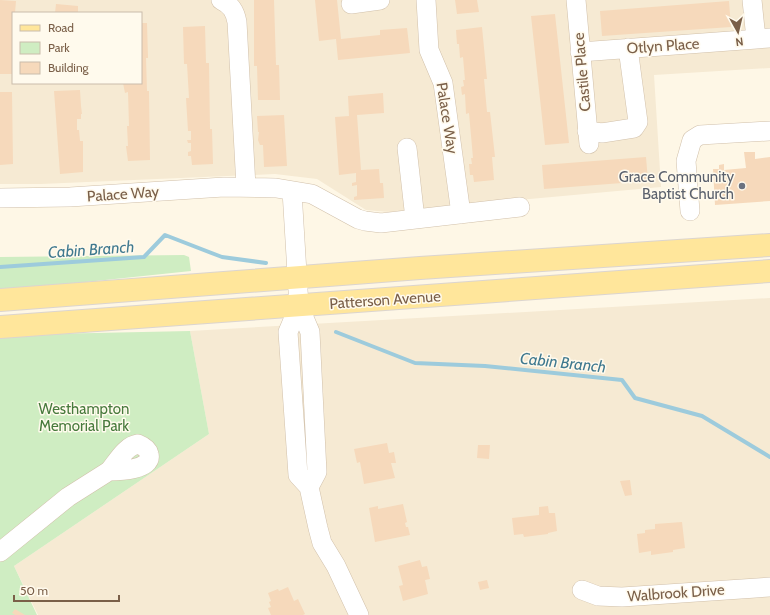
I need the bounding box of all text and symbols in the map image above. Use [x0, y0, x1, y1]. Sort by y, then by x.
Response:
legend [12, 12, 142, 84]
north arrow [718, 12, 758, 52]
text: Road [48, 20, 74, 35]
street label: Castile Place [570, 32, 594, 112]
street label: Otlyn Place [626, 34, 700, 58]
text: N [735, 34, 744, 49]
text: Park [48, 40, 70, 55]
text: Building [48, 60, 90, 75]
street label: Palace Way [432, 81, 462, 155]
place label: Grace Community Baptist Church [619, 168, 734, 203]
marker: Grace Community Baptist Church [737, 181, 747, 191]
street label: Palace Way [86, 182, 160, 205]
water label: Cabin Branch [47, 237, 135, 262]
street label: Patterson Avenue [329, 287, 442, 313]
water label: Cabin Branch [519, 349, 607, 376]
park label: Westhampton Memorial Park [39, 400, 129, 435]
scale bar [14, 577, 119, 603]
street label: Walbrook Drive [627, 581, 726, 605]
text: 50 m [20, 583, 48, 598]

